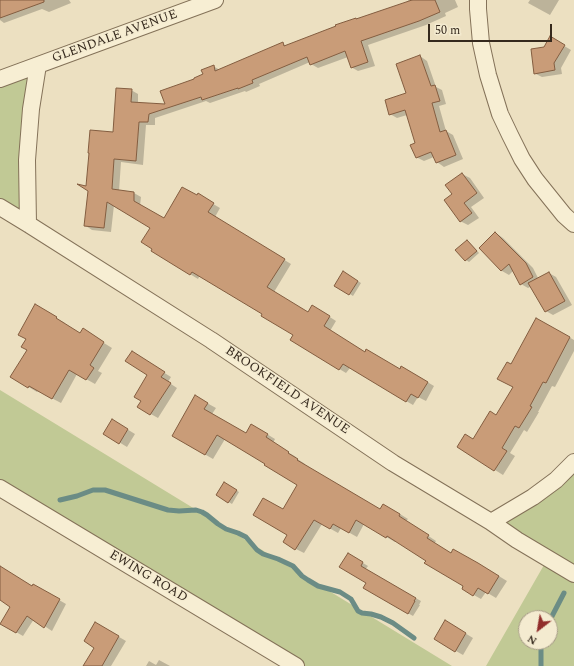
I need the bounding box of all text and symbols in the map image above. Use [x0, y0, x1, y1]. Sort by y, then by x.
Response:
street label: GLENDALE AVENUE [50, 7, 180, 67]
scale bar [430, 16, 554, 42]
text: 50 m [435, 21, 460, 40]
street label: BROOKFIELD AVENUE [222, 344, 352, 438]
street label: EWING ROAD [106, 548, 190, 606]
north arrow [518, 610, 558, 650]
text: N [524, 630, 540, 649]

